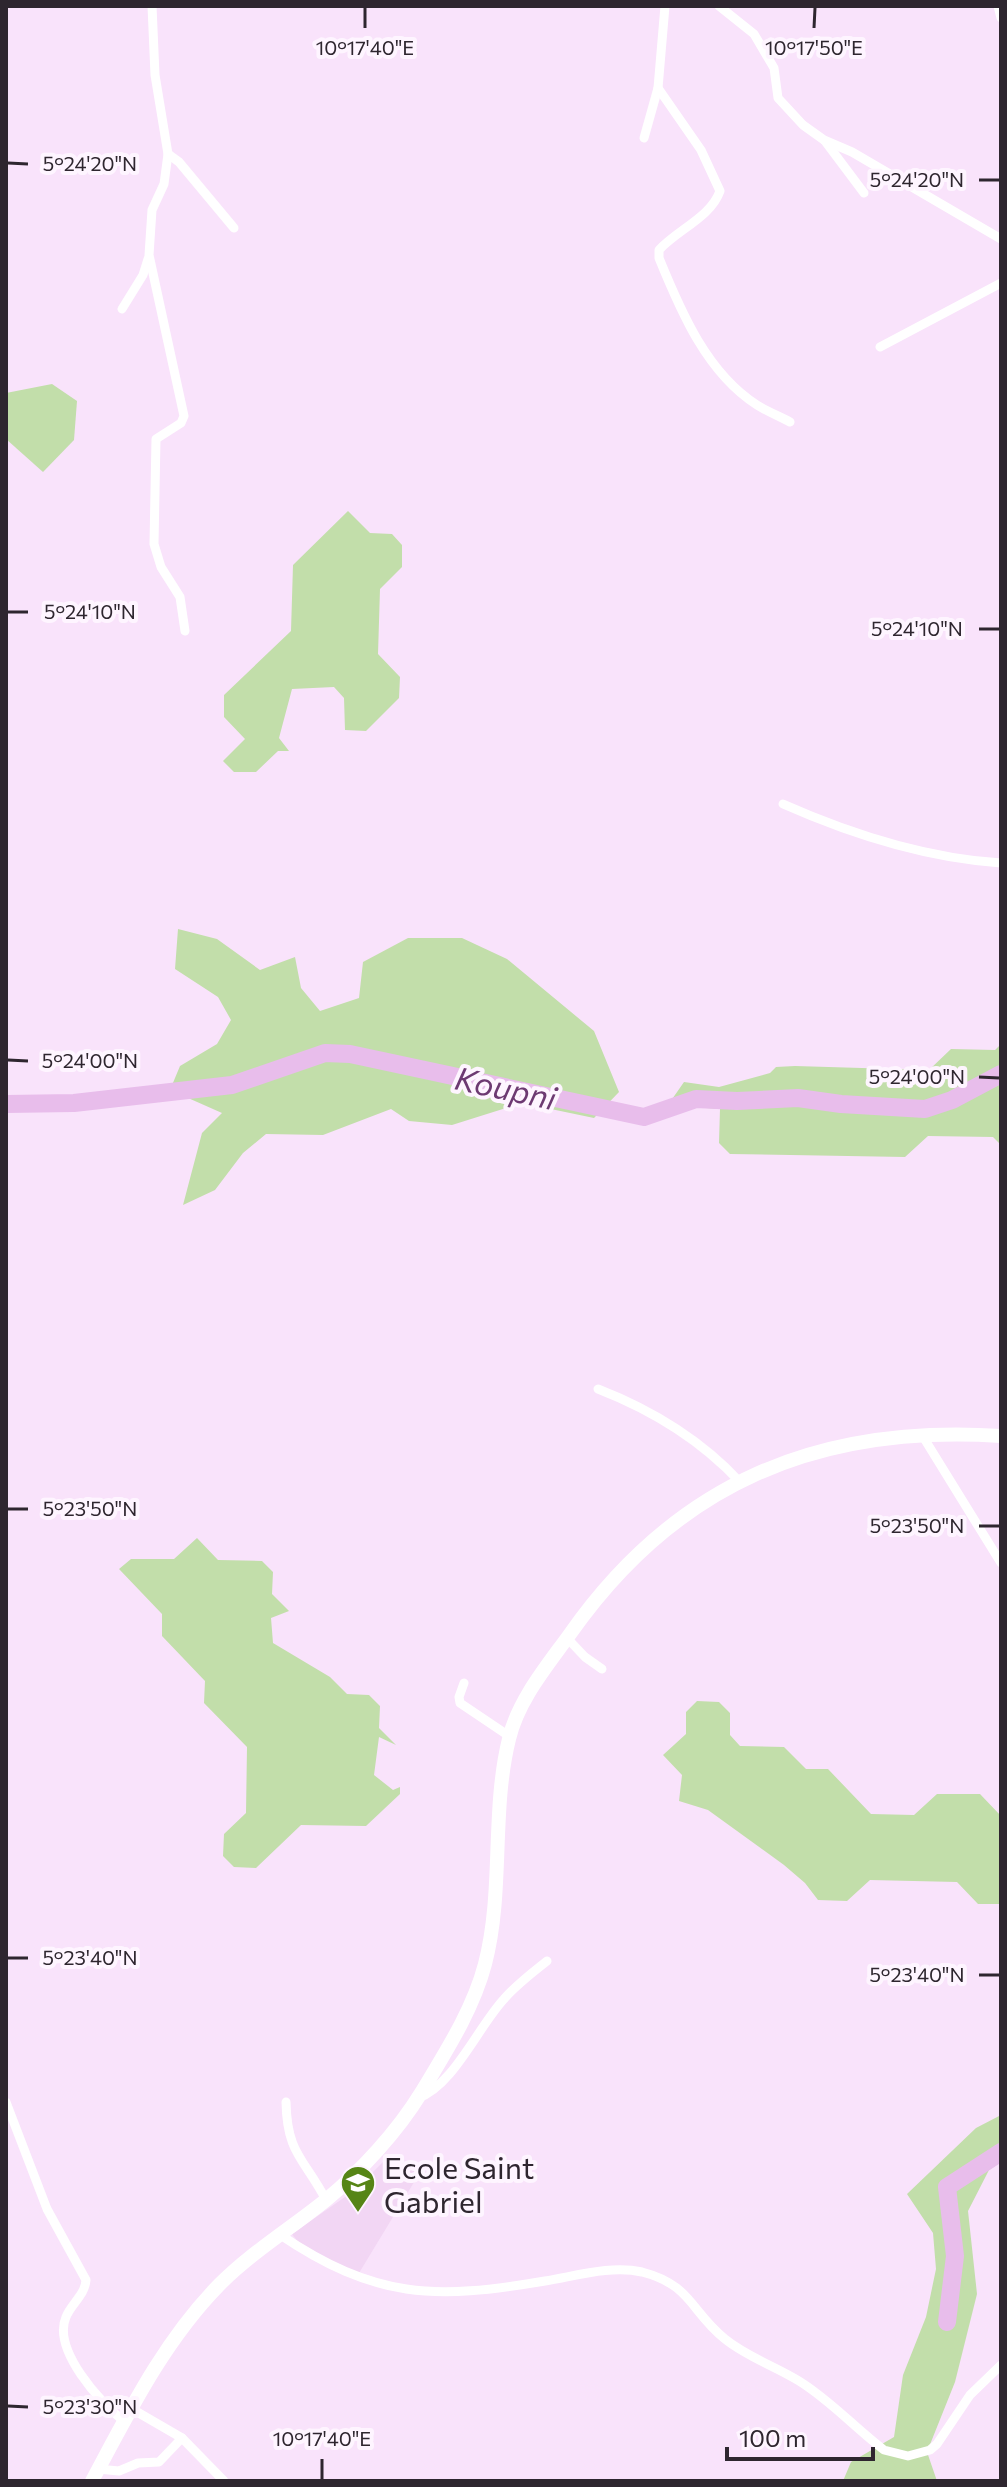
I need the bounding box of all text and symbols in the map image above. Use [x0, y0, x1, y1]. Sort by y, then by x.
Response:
text: 10°17'40"E [316, 35, 414, 59]
text: 10°17'50"E [765, 35, 863, 59]
text: 5°24'20"N [43, 151, 137, 175]
text: 5°24'20"N [870, 167, 964, 191]
text: 5°24'10"N [44, 599, 136, 623]
text: 5°24'10"N [871, 616, 963, 640]
text: 5°24'00"N [42, 1048, 138, 1072]
water label: Koupni [452, 1057, 562, 1118]
text: 5°24'00"N [869, 1064, 965, 1088]
text: 5°23'50"N [43, 1496, 137, 1520]
text: 5°23'50"N [870, 1513, 964, 1537]
text: 5°23'40"N [42, 1945, 138, 1969]
text: 5°23'40"N [869, 1962, 965, 1986]
place label: Ecole Saint Gabriel [384, 2148, 534, 2219]
school or university icon: Ecole Saint Gabriel [339, 2164, 377, 2214]
text: 5°23'30"N [43, 2394, 137, 2418]
scale bar [727, 2411, 873, 2461]
text: 100 m [739, 2423, 806, 2452]
text: 10°17'40"E [273, 2426, 371, 2450]

